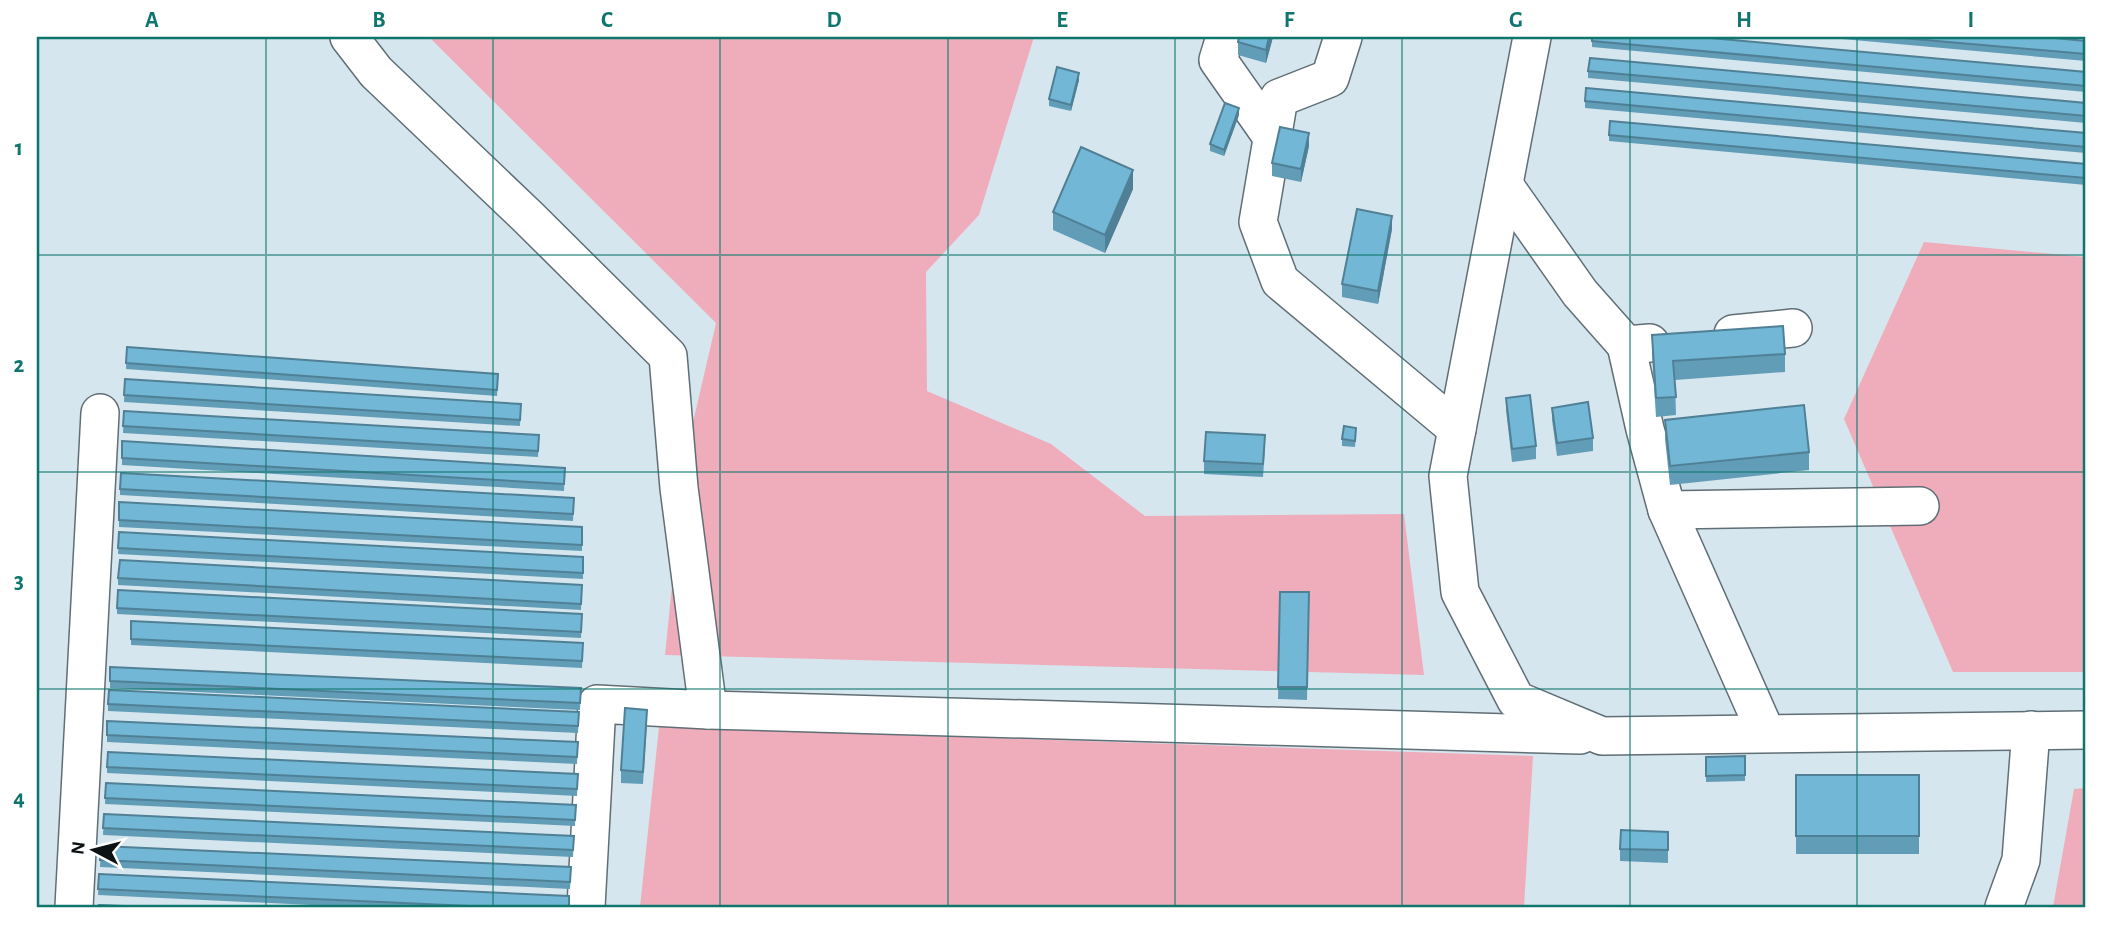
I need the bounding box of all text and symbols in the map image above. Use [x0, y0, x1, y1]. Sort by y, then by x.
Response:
text: A [145, 9, 159, 32]
text: B [372, 9, 386, 32]
text: C [601, 9, 613, 32]
text: D [826, 9, 842, 32]
text: E [1056, 9, 1068, 32]
text: F [1284, 9, 1295, 32]
text: G [1509, 9, 1523, 32]
text: H [1736, 9, 1752, 32]
text: I [1968, 9, 1974, 32]
text: 1 [15, 137, 23, 160]
text: 2 [14, 354, 25, 377]
text: 3 [14, 570, 24, 593]
text: 4 [13, 787, 25, 810]
north arrow [60, 814, 130, 884]
text: N [68, 840, 89, 856]

